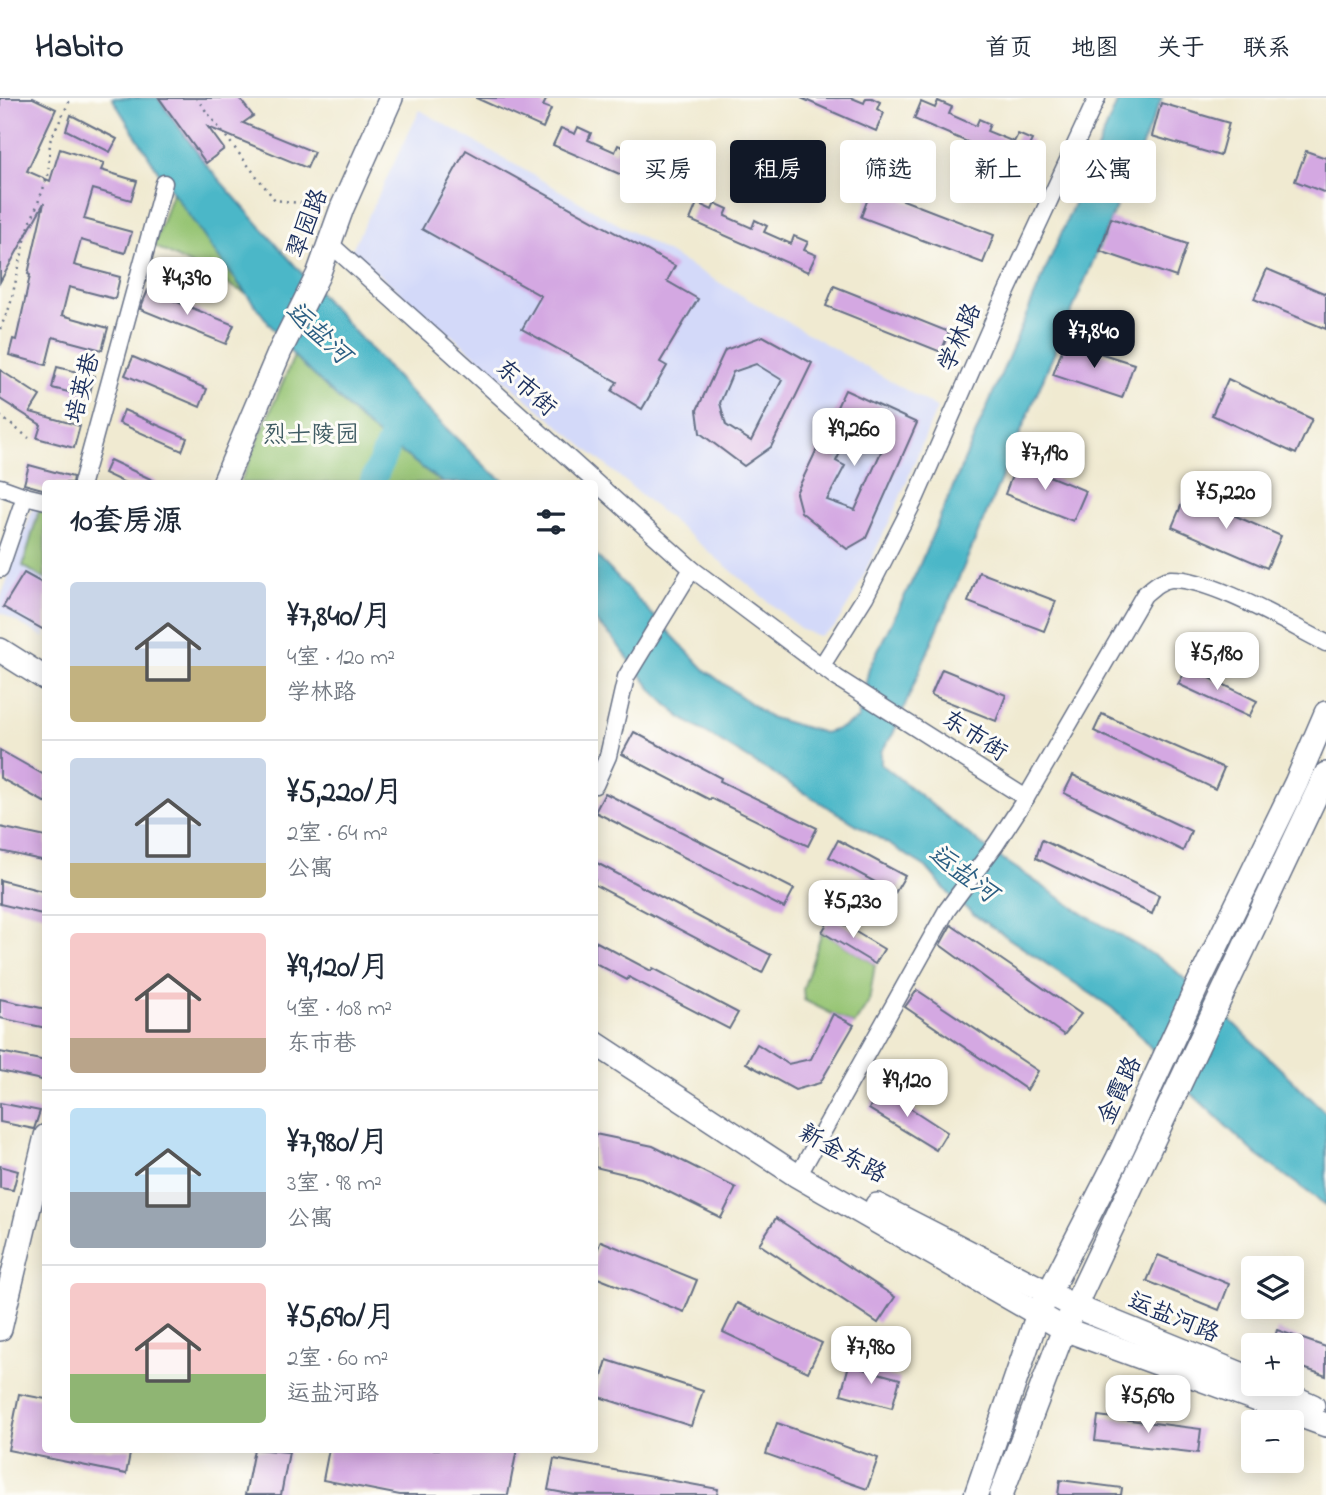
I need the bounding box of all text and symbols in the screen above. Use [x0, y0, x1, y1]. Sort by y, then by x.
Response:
text: Habito [35, 24, 124, 72]
text: 首页 [985, 32, 1033, 67]
text: 地图 [1071, 32, 1119, 67]
text: 关于 [1157, 32, 1205, 67]
text: 联系 [1243, 32, 1291, 67]
chip: 买房 [620, 140, 716, 203]
chip: 租房 [730, 140, 826, 203]
chip: 筛选 [840, 140, 936, 203]
chip: 新上 [950, 140, 1046, 203]
chip: 公寓 [1060, 140, 1156, 203]
street label: 翠园路 [280, 184, 338, 264]
pin: ¥4,390 [130, 258, 244, 317]
text: ¥4,390 [163, 263, 211, 296]
water label: 运盐河 [276, 294, 361, 377]
street label: 学林路 [930, 298, 992, 378]
pin: ¥7,840 [1037, 310, 1151, 370]
text: ¥7,840 [1069, 316, 1119, 349]
street label: 培英巷 [58, 349, 110, 427]
street label: 东市街 [487, 352, 563, 426]
pin: ¥9,260 [797, 408, 911, 468]
text: ¥9,260 [828, 414, 880, 447]
park label: 烈士陵园 [263, 419, 359, 454]
pin: ¥7,190 [988, 432, 1102, 492]
text: ¥7,190 [1022, 438, 1068, 471]
pin: ¥5,220 [1169, 472, 1283, 531]
text: ¥5,220 [1197, 477, 1255, 510]
text: 10套房源 [70, 501, 183, 545]
icon: filters [532, 503, 570, 541]
text: ¥7,840/月 [287, 596, 392, 640]
icon: home [126, 610, 210, 694]
pin: ¥5,180 [1160, 632, 1274, 692]
text: ¥5,180 [1191, 638, 1243, 671]
text: 4室 · 120 m² [287, 642, 395, 675]
text: 学林路 [287, 677, 356, 710]
street label: 东市街 [934, 703, 1014, 771]
text: ¥5,220/月 [287, 772, 403, 816]
icon: home [126, 786, 210, 870]
text: 2室 · 64 m² [287, 818, 388, 851]
water label: 运盐河 [919, 836, 1008, 916]
text: 公寓 [287, 853, 333, 886]
pin: ¥5,230 [796, 880, 910, 940]
text: ¥5,230 [825, 886, 881, 919]
text: ¥9,120/月 [287, 947, 390, 991]
icon: home [126, 961, 210, 1045]
text: 4室 · 108 m² [287, 993, 392, 1026]
text: 东市巷 [287, 1028, 356, 1061]
street label: 金霞路 [1090, 1051, 1152, 1131]
pin: ¥9,120 [850, 1060, 964, 1119]
text: ¥9,120 [883, 1065, 931, 1098]
street label: 新金东路 [792, 1116, 892, 1194]
text: ¥7,980/月 [287, 1122, 389, 1166]
icon: home [126, 1136, 210, 1220]
text: 3室 · 98 m² [287, 1168, 382, 1201]
text: 公寓 [287, 1203, 333, 1236]
map controls [1241, 1256, 1304, 1473]
button: layers [1241, 1256, 1304, 1319]
street label: 运盐河路 [1122, 1285, 1224, 1353]
text: ¥5,690/月 [287, 1297, 396, 1341]
icon: home [126, 1311, 210, 1395]
pin: ¥7,980 [814, 1326, 928, 1386]
text: ¥7,980 [847, 1332, 895, 1365]
button: + [1241, 1333, 1304, 1396]
text: 2室 · 60 m² [287, 1343, 388, 1376]
pin: ¥5,690 [1091, 1376, 1205, 1435]
text: 运盐河路 [287, 1378, 379, 1411]
text: ¥5,690 [1121, 1381, 1175, 1414]
button: − [1241, 1410, 1304, 1473]

